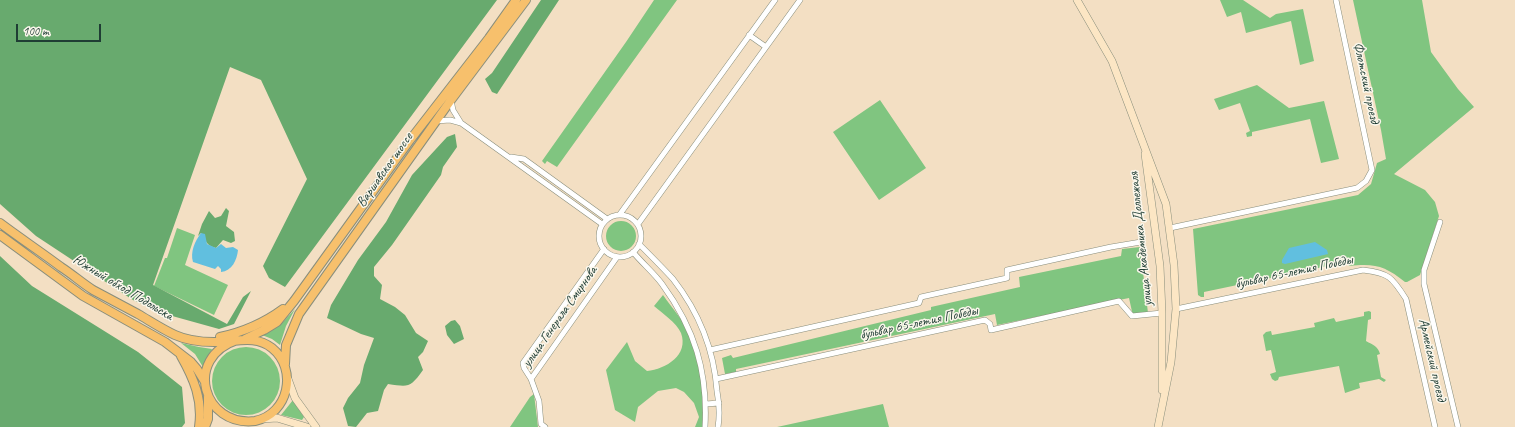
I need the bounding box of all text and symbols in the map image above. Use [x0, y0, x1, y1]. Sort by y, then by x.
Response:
scale bar [18, 16, 103, 42]
text: 100 m [23, 23, 49, 39]
street label: Флотский проезд [1349, 41, 1383, 125]
street label: Варшавское шоссе [353, 130, 417, 210]
street label: улица Академика Доллежаля [1126, 171, 1156, 307]
street label: бульвар 65-летия Победы [1234, 251, 1354, 293]
street label: Южный обход Подольска [70, 252, 176, 324]
street label: улица Генерала Смирнова [519, 263, 601, 371]
street label: бульвар 65-летия Победы [859, 302, 979, 344]
street label: Армейский проезд [1414, 317, 1450, 403]

